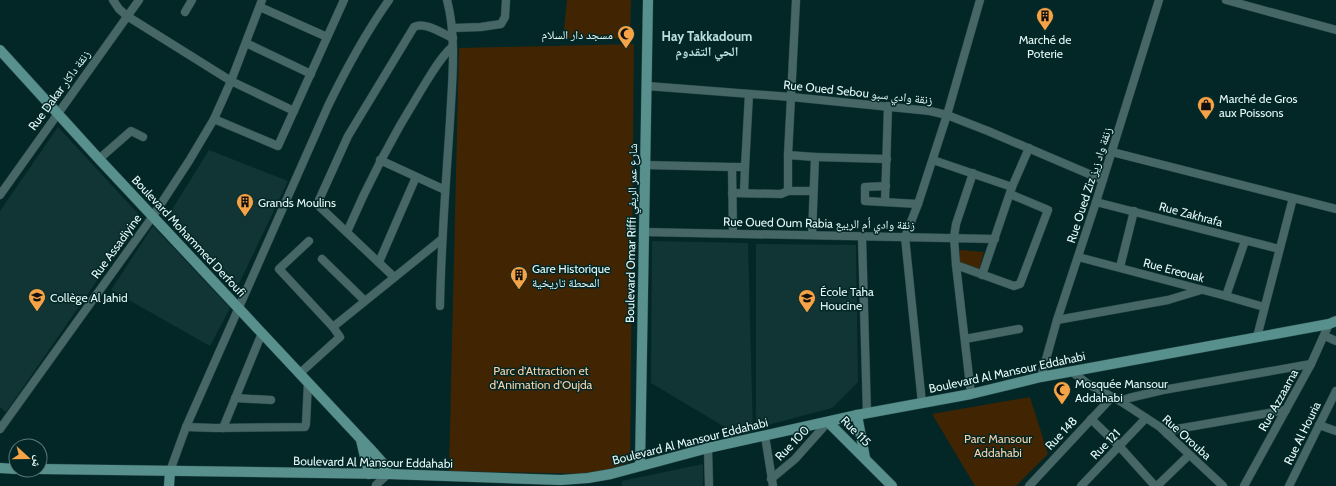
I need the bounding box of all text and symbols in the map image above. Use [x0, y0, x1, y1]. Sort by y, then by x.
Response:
building icon: Marché de Poterie [1035, 6, 1055, 31]
mosque icon: مسجد دار السلام [616, 24, 636, 49]
place label: مسجد دار السلام [541, 27, 613, 43]
district label: Hay Takkadoum الحي التقدوم [662, 28, 752, 62]
place label: Marché de Poterie [1019, 32, 1071, 61]
street label: Rue Dakar زنقة داكار [25, 47, 93, 133]
street label: Rue Oued Sebou زنقة وادي سبو [782, 77, 934, 110]
place label: Marché de Gros aux Poissons [1219, 91, 1298, 120]
shop icon: Marché de Gros aux Poissons [1196, 95, 1216, 120]
street label: Rue Oued Ziz زنقة واد زيز [1063, 125, 1115, 245]
street label: Boulevard Omar Riffi شارع عمر الريفي [622, 143, 643, 323]
street label: Boulevard Mohammed Derfoufi [129, 172, 249, 300]
building icon: Grands Moulins [235, 192, 255, 217]
place label: Grands Moulins [258, 195, 336, 210]
street label: Rue Zakhrafa [1157, 198, 1225, 230]
street label: Rue Assadiyine [88, 211, 144, 281]
street label: Rue Oued Oum Rabia زنقة وادي أم الربيع [723, 214, 915, 235]
street label: Rue Ereouak [1142, 255, 1207, 286]
place label: Gare Historique المحطة تاريخية [532, 261, 610, 290]
building icon: Gare Historique المحطة تاريخية [509, 265, 529, 290]
place label: École Taha Houcine [820, 284, 874, 313]
school or university icon: Collège Al Jahid [27, 287, 47, 312]
school or university icon: École Taha Houcine [797, 288, 817, 313]
place label: Collège Al Jahid [50, 290, 128, 305]
street label: Boulevard Al Mansour Eddahabi [927, 348, 1087, 396]
park label: Parc d'Attraction et d'Animation d'Oujda [490, 363, 593, 392]
street label: Rue Azzaama [1255, 366, 1301, 434]
place label: Mosquée Mansour Addahabi [1075, 376, 1168, 405]
mosque icon: Mosquée Mansour Addahabi [1052, 380, 1072, 405]
street label: Rue Al Houria [1280, 399, 1324, 467]
street label: Rue Orouba [1160, 411, 1215, 463]
street label: Rue 115 [838, 413, 874, 449]
street label: Rue 148 [1042, 413, 1080, 453]
street label: Boulevard Al Mansour Eddahabi [611, 414, 769, 468]
street label: Rue 100 [772, 422, 812, 464]
street label: Rue 121 [1087, 426, 1123, 462]
park label: Parc Mansour Addahabi [964, 431, 1032, 460]
north arrow [8, 438, 48, 478]
text: ش [28, 453, 46, 470]
street label: Boulevard Al Mansour Eddahabi [293, 453, 453, 471]

